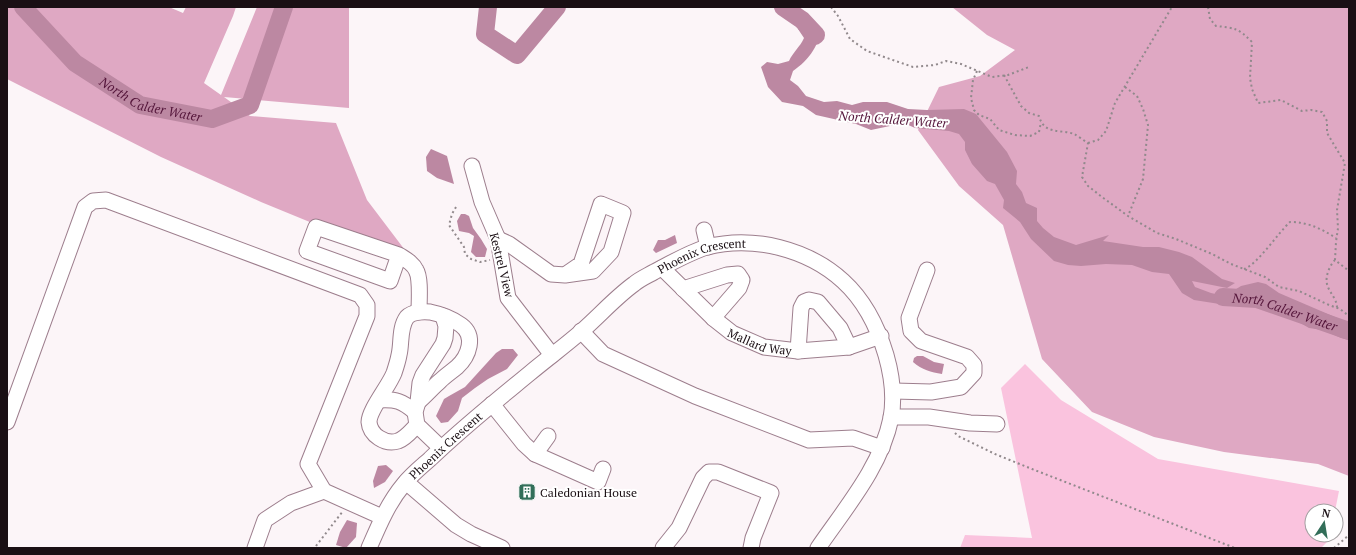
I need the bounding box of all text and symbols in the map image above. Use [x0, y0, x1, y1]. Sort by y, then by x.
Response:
water label: North Calder Water [95, 72, 204, 126]
water label: North Calder Water [837, 106, 949, 132]
street label: Kestrel View [487, 231, 517, 299]
street label: Phoenix Crescent [655, 235, 747, 276]
water label: North Calder Water [1231, 289, 1341, 336]
street label: Mallard Way [725, 325, 793, 358]
street label: Phoenix Crescent [405, 408, 485, 482]
building icon: Caledonian House [517, 482, 537, 502]
place label: Caledonian House [540, 485, 637, 500]
north arrow [1304, 503, 1344, 543]
text: N [1321, 506, 1332, 521]

